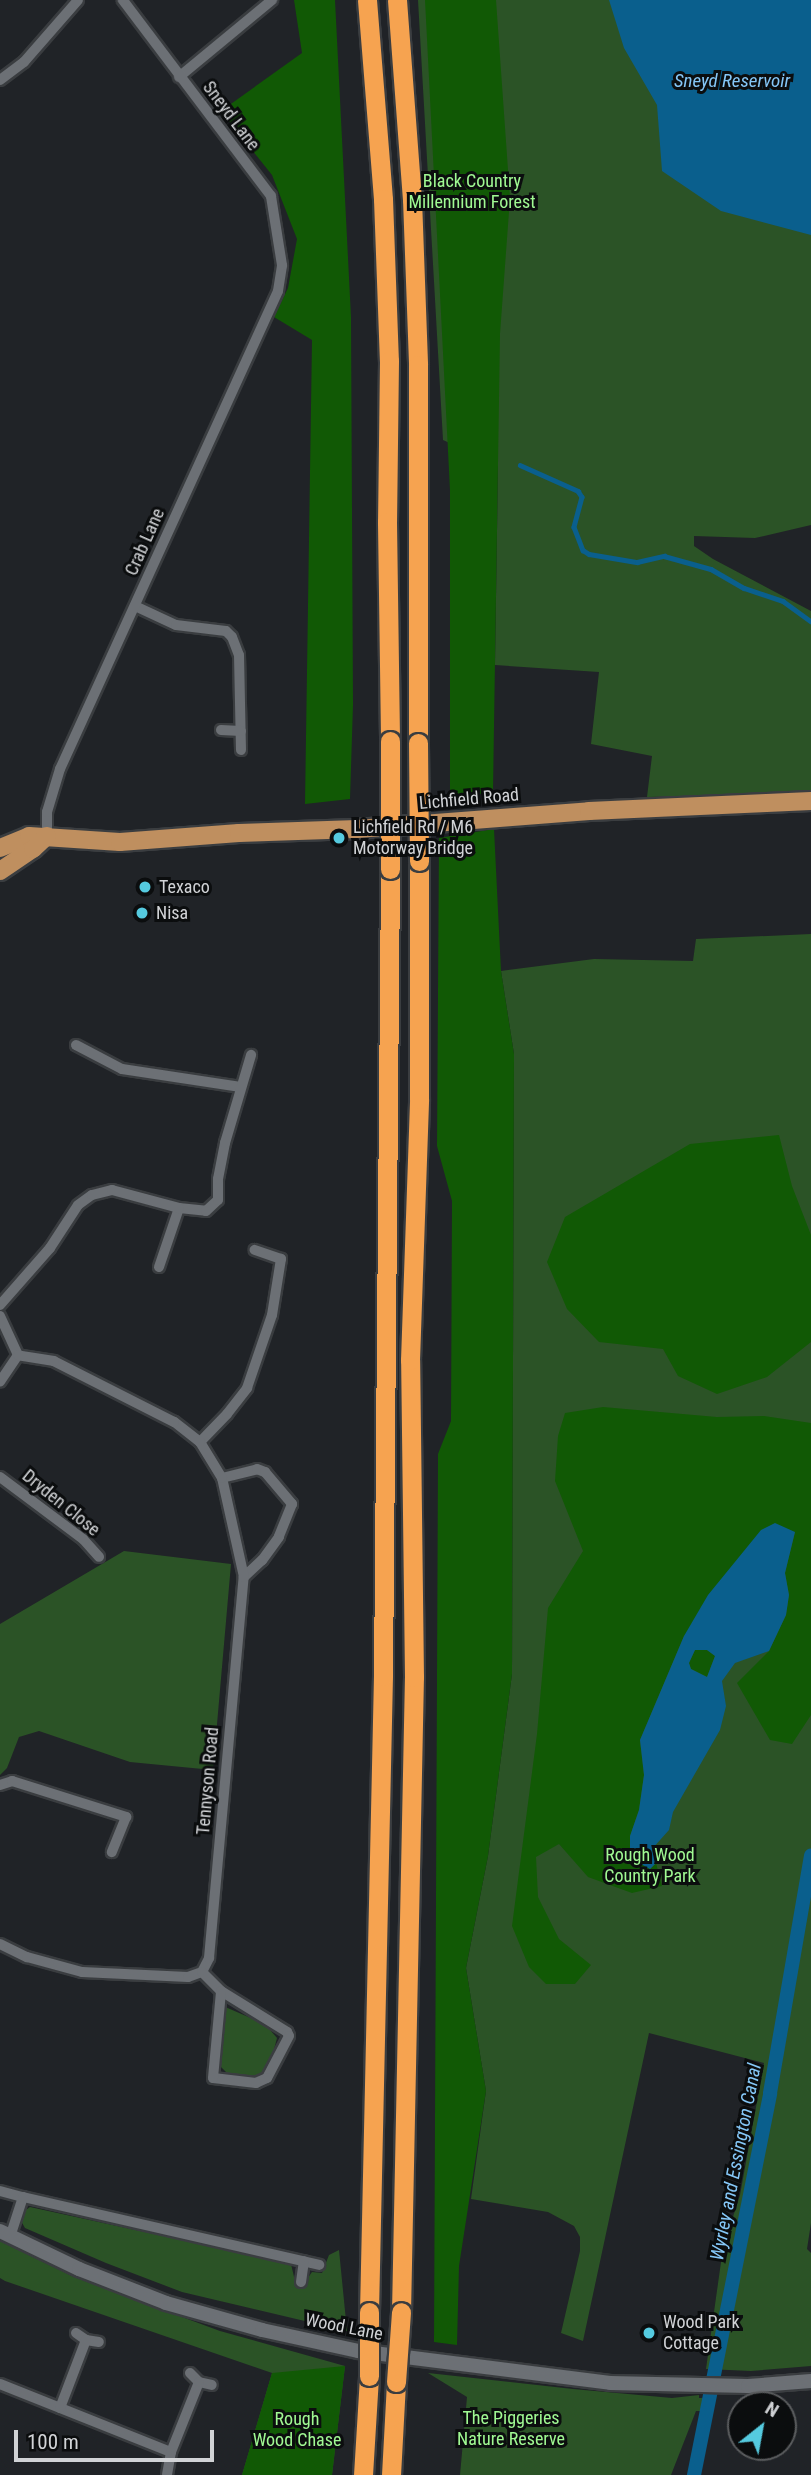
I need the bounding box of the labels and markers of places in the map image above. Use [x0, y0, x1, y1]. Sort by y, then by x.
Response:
place label: Lichfield Rd / M6 Motorway Bridge [353, 817, 473, 860]
marker: Lichfield Rd / M6 Motorway Bridge [331, 830, 347, 846]
place label: Texaco [159, 876, 210, 898]
marker: Texaco [137, 879, 153, 895]
place label: Nisa [156, 902, 188, 924]
marker: Nisa [134, 905, 150, 921]
place label: Wood Park Cottage [663, 2312, 740, 2354]
marker: Wood Park Cottage [641, 2325, 657, 2341]

